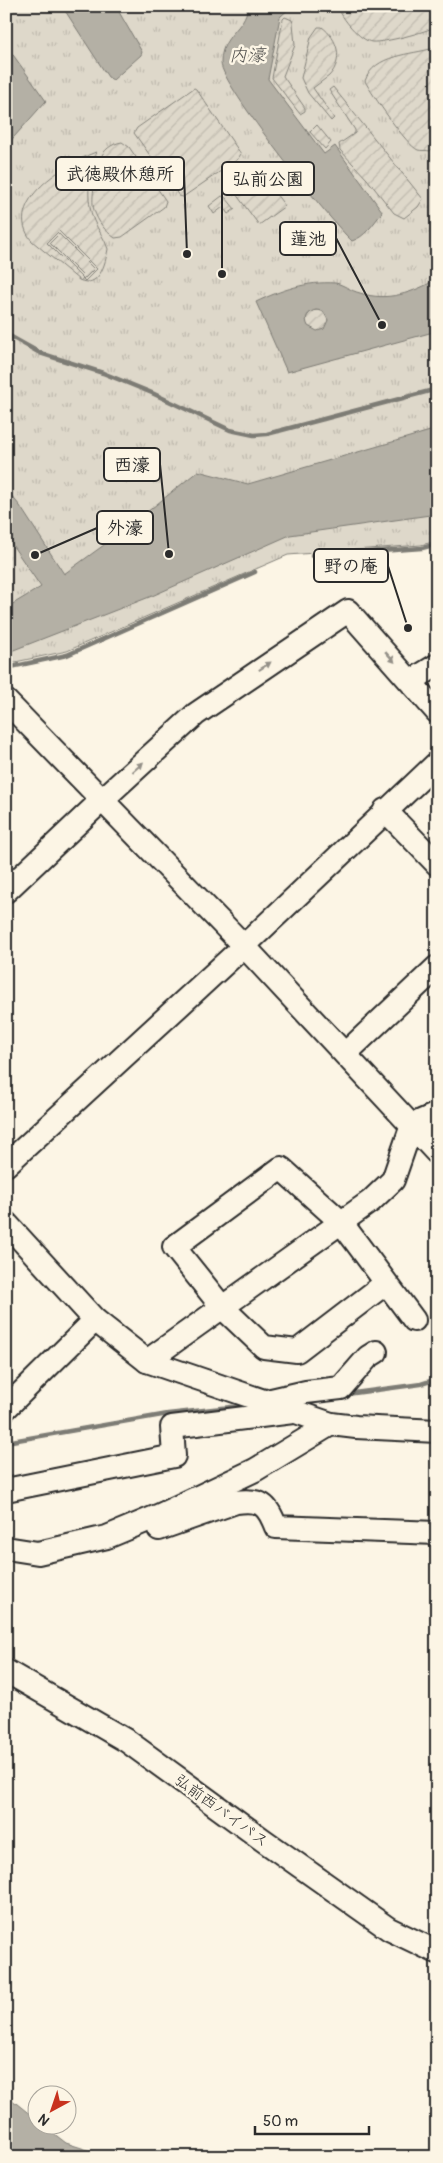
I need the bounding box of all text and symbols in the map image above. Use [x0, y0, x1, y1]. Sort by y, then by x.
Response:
water label: 内濠 [229, 44, 267, 67]
callout: 武徳殿休憩所 [56, 157, 184, 190]
callout: 弘前公園 [222, 162, 314, 195]
text: 武徳殿休憩所 [66, 163, 174, 186]
text: 弘前公園 [232, 168, 304, 191]
callout: 蓮池 [280, 222, 336, 255]
text: 蓮池 [290, 228, 326, 251]
callout: 西濠 [104, 448, 160, 481]
text: 西濠 [114, 454, 150, 477]
callout: 外濠 [97, 511, 153, 544]
text: 外濠 [107, 517, 143, 540]
callout: 野の庵 [314, 549, 388, 582]
text: 野の庵 [324, 555, 378, 578]
one-way arrow [384, 651, 395, 664]
one-way arrow [258, 662, 272, 671]
one-way arrow [131, 761, 143, 773]
street label: 弘前西バイパス [170, 1770, 272, 1852]
north arrow [28, 2086, 78, 2136]
scale bar [255, 2103, 369, 2135]
text: N [35, 2110, 53, 2129]
text: 50 m [263, 2112, 298, 2131]

